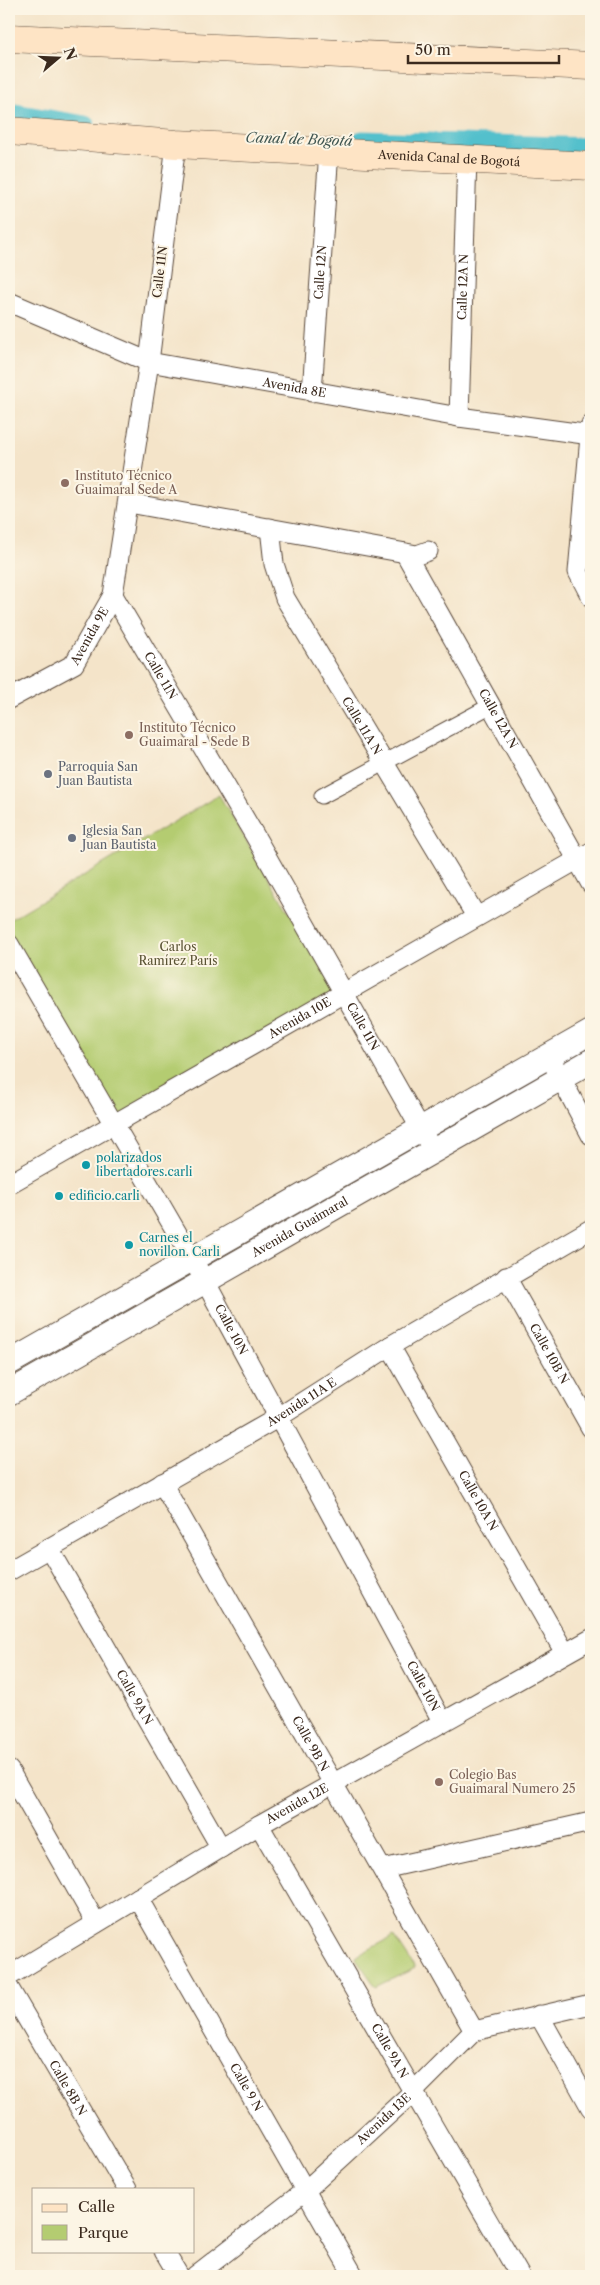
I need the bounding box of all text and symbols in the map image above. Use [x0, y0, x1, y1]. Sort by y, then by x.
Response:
north arrow [32, 32, 82, 82]
scale bar [408, 32, 559, 64]
text: 50 m [415, 40, 451, 59]
text: N [60, 45, 81, 62]
water label: Canal de Bogotá [245, 128, 353, 150]
street label: Avenida Canal de Bogotá [377, 147, 521, 169]
street label: Calle 12N [311, 244, 329, 300]
street label: Calle 11N [149, 245, 170, 299]
street label: Calle 12A N [454, 254, 471, 320]
street label: Avenida 8E [261, 374, 327, 400]
place label: Instituto Técnico Guaimaral Sede A [75, 468, 178, 497]
marker: Instituto Técnico Guaimaral Sede A [59, 477, 71, 489]
street label: Avenida 9E [67, 604, 112, 668]
street label: Calle 11N [141, 649, 181, 702]
street label: Calle 12A N [476, 686, 521, 751]
street label: Calle 11A N [339, 694, 385, 757]
place label: Instituto Técnico Guaimaral - Sede B [139, 720, 250, 749]
marker: Instituto Técnico Guaimaral - Sede B [123, 729, 135, 741]
place label: Parroquia San Juan Bautista [56, 759, 139, 788]
marker: Parroquia San Juan Bautista [42, 768, 54, 780]
place label: Iglesia San Juan Bautista [80, 823, 157, 852]
marker: Iglesia San Juan Bautista [66, 832, 78, 844]
park label: Carlos Ramírez París [139, 939, 217, 968]
street label: Avenida 10E [265, 994, 334, 1042]
street label: Calle 11N [344, 1000, 383, 1053]
place label: polarizados libertadores.carli [96, 1150, 193, 1179]
marker: polarizados libertadores.carli [80, 1159, 92, 1171]
place label: edificio.carli [69, 1188, 140, 1203]
marker: edificio.carli [53, 1190, 65, 1202]
street label: Avenida Guaimaral [248, 1193, 351, 1260]
place label: Carnes el novillon. Carli [139, 1230, 220, 1259]
marker: Carnes el novillon. Carli [123, 1239, 135, 1251]
street label: Calle 10N [212, 1301, 251, 1357]
street label: Calle 10B N [527, 1321, 573, 1386]
street label: Avenida 11A E [263, 1374, 339, 1430]
street label: Calle 10A N [456, 1468, 502, 1533]
street label: Calle 10N [404, 1658, 443, 1714]
street label: Calle 9A N [113, 1667, 157, 1727]
street label: Calle 9B N [289, 1713, 333, 1774]
place label: Colegio Bas Guaimaral Numero 25 [449, 1767, 575, 1796]
marker: Colegio Bas Guaimaral Numero 25 [433, 1776, 445, 1788]
street label: Avenida 12E [262, 1780, 331, 1827]
street label: Calle 9A N [368, 2021, 412, 2081]
street label: Calle 8B N [46, 2058, 90, 2118]
street label: Calle 9 N [227, 2060, 266, 2114]
street label: Avenida 13E [352, 2090, 414, 2148]
legend [32, 2188, 195, 2252]
text: Calle [78, 2197, 115, 2216]
text: Parque [78, 2223, 128, 2242]

